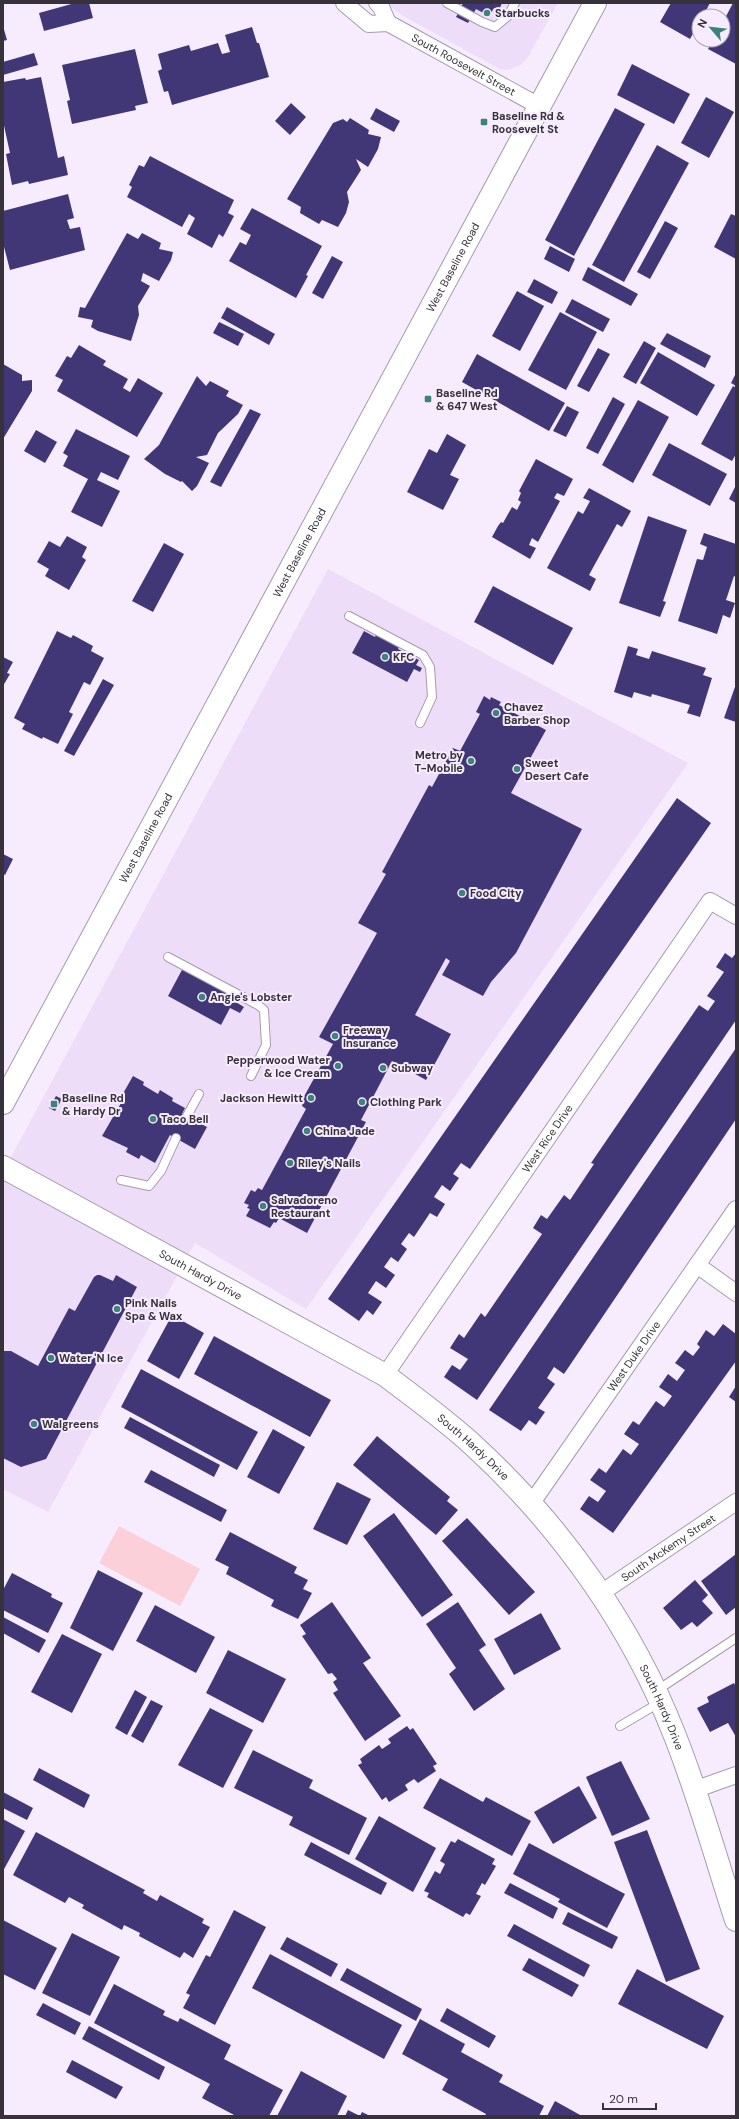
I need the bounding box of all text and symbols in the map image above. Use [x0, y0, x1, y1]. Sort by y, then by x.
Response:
place label: Starbucks [495, 6, 550, 20]
marker: Starbucks [482, 8, 492, 18]
north arrow [691, 8, 731, 48]
text: N [694, 16, 710, 30]
street label: South Roosevelt Street [409, 30, 518, 99]
place label: Baseline Rd & Roosevelt St [492, 109, 565, 136]
marker: Baseline Rd & Roosevelt St [479, 117, 489, 127]
street label: West Baseline Road [423, 220, 483, 314]
place label: Baseline Rd & 647 West [436, 386, 498, 413]
marker: Baseline Rd & 647 West [423, 394, 433, 404]
street label: West Baseline Road [269, 505, 329, 600]
place label: KFC [393, 650, 414, 664]
marker: KFC [380, 652, 390, 662]
place label: Chavez Barber Shop [504, 700, 570, 727]
marker: Chavez Barber Shop [491, 708, 501, 718]
place label: Metro by T-Mobile [414, 748, 463, 775]
marker: Metro by T-Mobile [466, 756, 476, 766]
place label: Sweet Desert Cafe [525, 756, 589, 783]
marker: Sweet Desert Cafe [512, 764, 522, 774]
street label: West Baseline Road [116, 791, 175, 885]
place label: Food City [470, 886, 522, 900]
marker: Food City [457, 888, 467, 898]
place label: Angie's Lobster [210, 990, 293, 1004]
marker: Angie's Lobster [197, 992, 207, 1002]
place label: Freeway Insurance [343, 1023, 397, 1050]
marker: Freeway Insurance [330, 1031, 340, 1041]
place label: Pepperwood Water & Ice Cream [227, 1053, 330, 1080]
marker: Pepperwood Water & Ice Cream [333, 1061, 343, 1071]
place label: Subway [391, 1061, 433, 1075]
marker: Subway [378, 1063, 388, 1073]
place label: Baseline Rd & Hardy Dr [62, 1091, 124, 1118]
place label: Jackson Hewitt [220, 1091, 303, 1105]
marker: Jackson Hewitt [306, 1093, 316, 1103]
place label: Clothing Park [370, 1095, 442, 1109]
marker: Clothing Park [357, 1097, 367, 1107]
marker: Baseline Rd & Hardy Dr [49, 1099, 59, 1109]
street label: West Rice Drive [519, 1102, 576, 1175]
place label: Taco Bell [161, 1112, 209, 1126]
marker: Taco Bell [148, 1114, 158, 1124]
place label: China Jade [315, 1124, 375, 1138]
marker: China Jade [302, 1126, 312, 1136]
place label: Riley's Nails [298, 1156, 361, 1170]
marker: Riley's Nails [285, 1158, 295, 1168]
place label: Salvadoreno Restaurant [271, 1193, 338, 1220]
marker: Salvadoreno Restaurant [258, 1201, 268, 1211]
street label: South Hardy Drive [157, 1246, 244, 1303]
place label: Pink Nails Spa & Wax [125, 1296, 183, 1323]
marker: Pink Nails Spa & Wax [112, 1304, 122, 1314]
street label: West Duke Drive [604, 1318, 663, 1394]
place label: Water 'N Ice [59, 1351, 124, 1365]
marker: Water 'N Ice [46, 1353, 56, 1363]
street label: South Hardy Drive [435, 1411, 512, 1483]
place label: Walgreens [42, 1417, 99, 1431]
marker: Walgreens [29, 1419, 39, 1429]
street label: South McKemy Street [618, 1511, 718, 1584]
street label: South Hardy Drive [637, 1662, 687, 1752]
scale bar [603, 2085, 656, 2111]
text: 20 m [609, 2091, 638, 2107]

